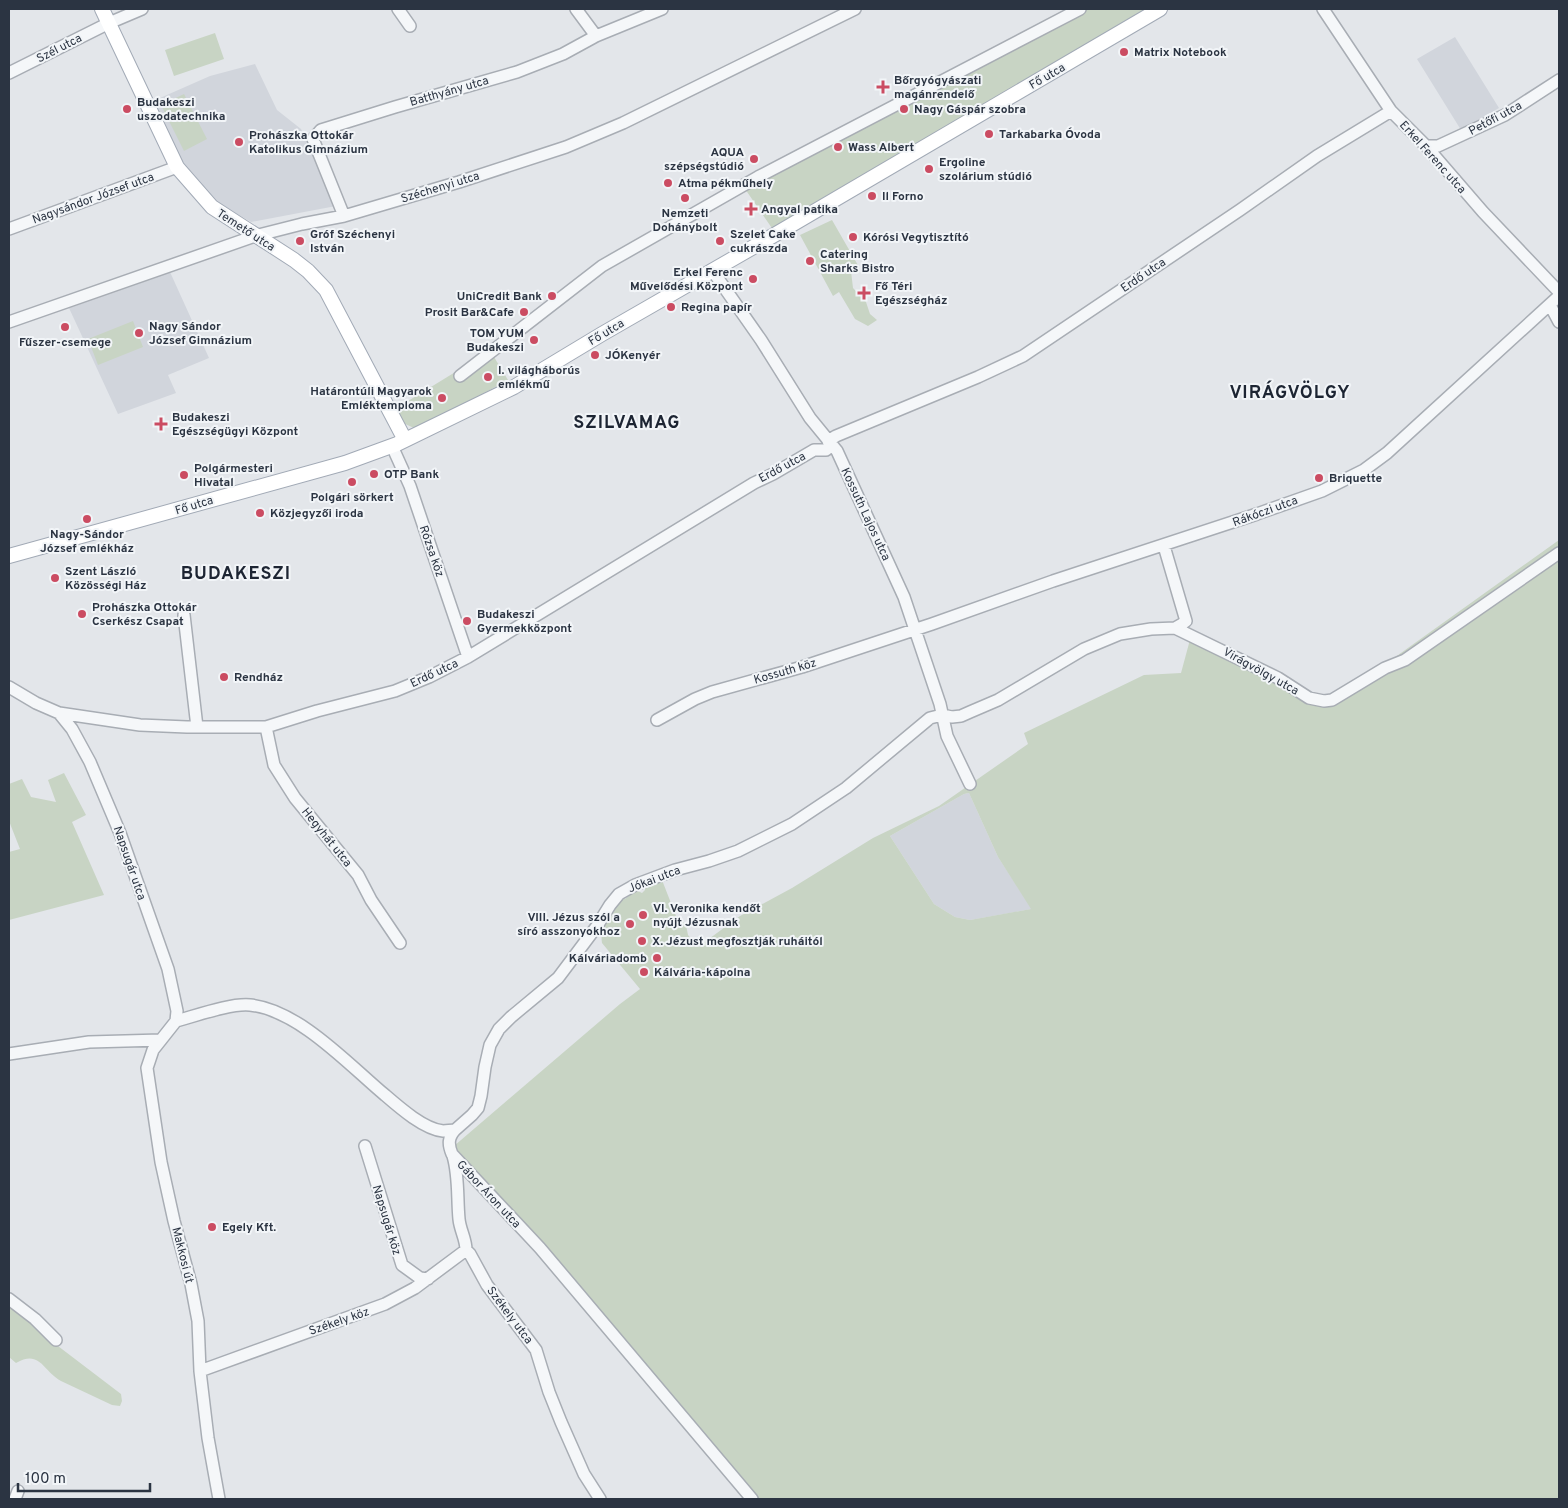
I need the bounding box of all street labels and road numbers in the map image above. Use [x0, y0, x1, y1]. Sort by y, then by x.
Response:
street label: Szél utca [34, 31, 85, 67]
street label: Fő utca [1027, 60, 1068, 94]
street label: Batthyány utca [408, 73, 491, 111]
street label: Petőfi utca [1466, 98, 1525, 140]
street label: Erkel Ferenc utca [1395, 118, 1469, 197]
street label: Széchenyi utca [399, 168, 482, 208]
street label: Nagysándor József utca [30, 169, 156, 228]
street label: Temető utca [213, 206, 278, 256]
street label: Erdő utca [1118, 255, 1169, 297]
street label: Fő utca [586, 316, 627, 350]
street label: Erdő utca [756, 449, 809, 487]
street label: Kossuth Lajos utca [837, 465, 894, 563]
street label: Fő utca [173, 493, 215, 519]
street label: Rákóczi utca [1231, 493, 1300, 531]
street label: Rózsa köz [415, 523, 447, 579]
street label: Virágvölgy utca [1220, 644, 1301, 699]
street label: Kossuth köz [752, 655, 819, 689]
street label: Erdő utca [408, 656, 461, 692]
street label: Hegyhát utca [297, 805, 355, 871]
street label: Napsugár utca [109, 824, 149, 903]
street label: Jókai utca [626, 863, 683, 897]
street label: Gábor Áron utca [453, 1157, 524, 1232]
street label: Napsugár köz [368, 1183, 404, 1257]
street label: Makkosi út [167, 1225, 197, 1285]
street label: Székely utca [482, 1284, 536, 1347]
street label: Székely köz [307, 1304, 372, 1340]

